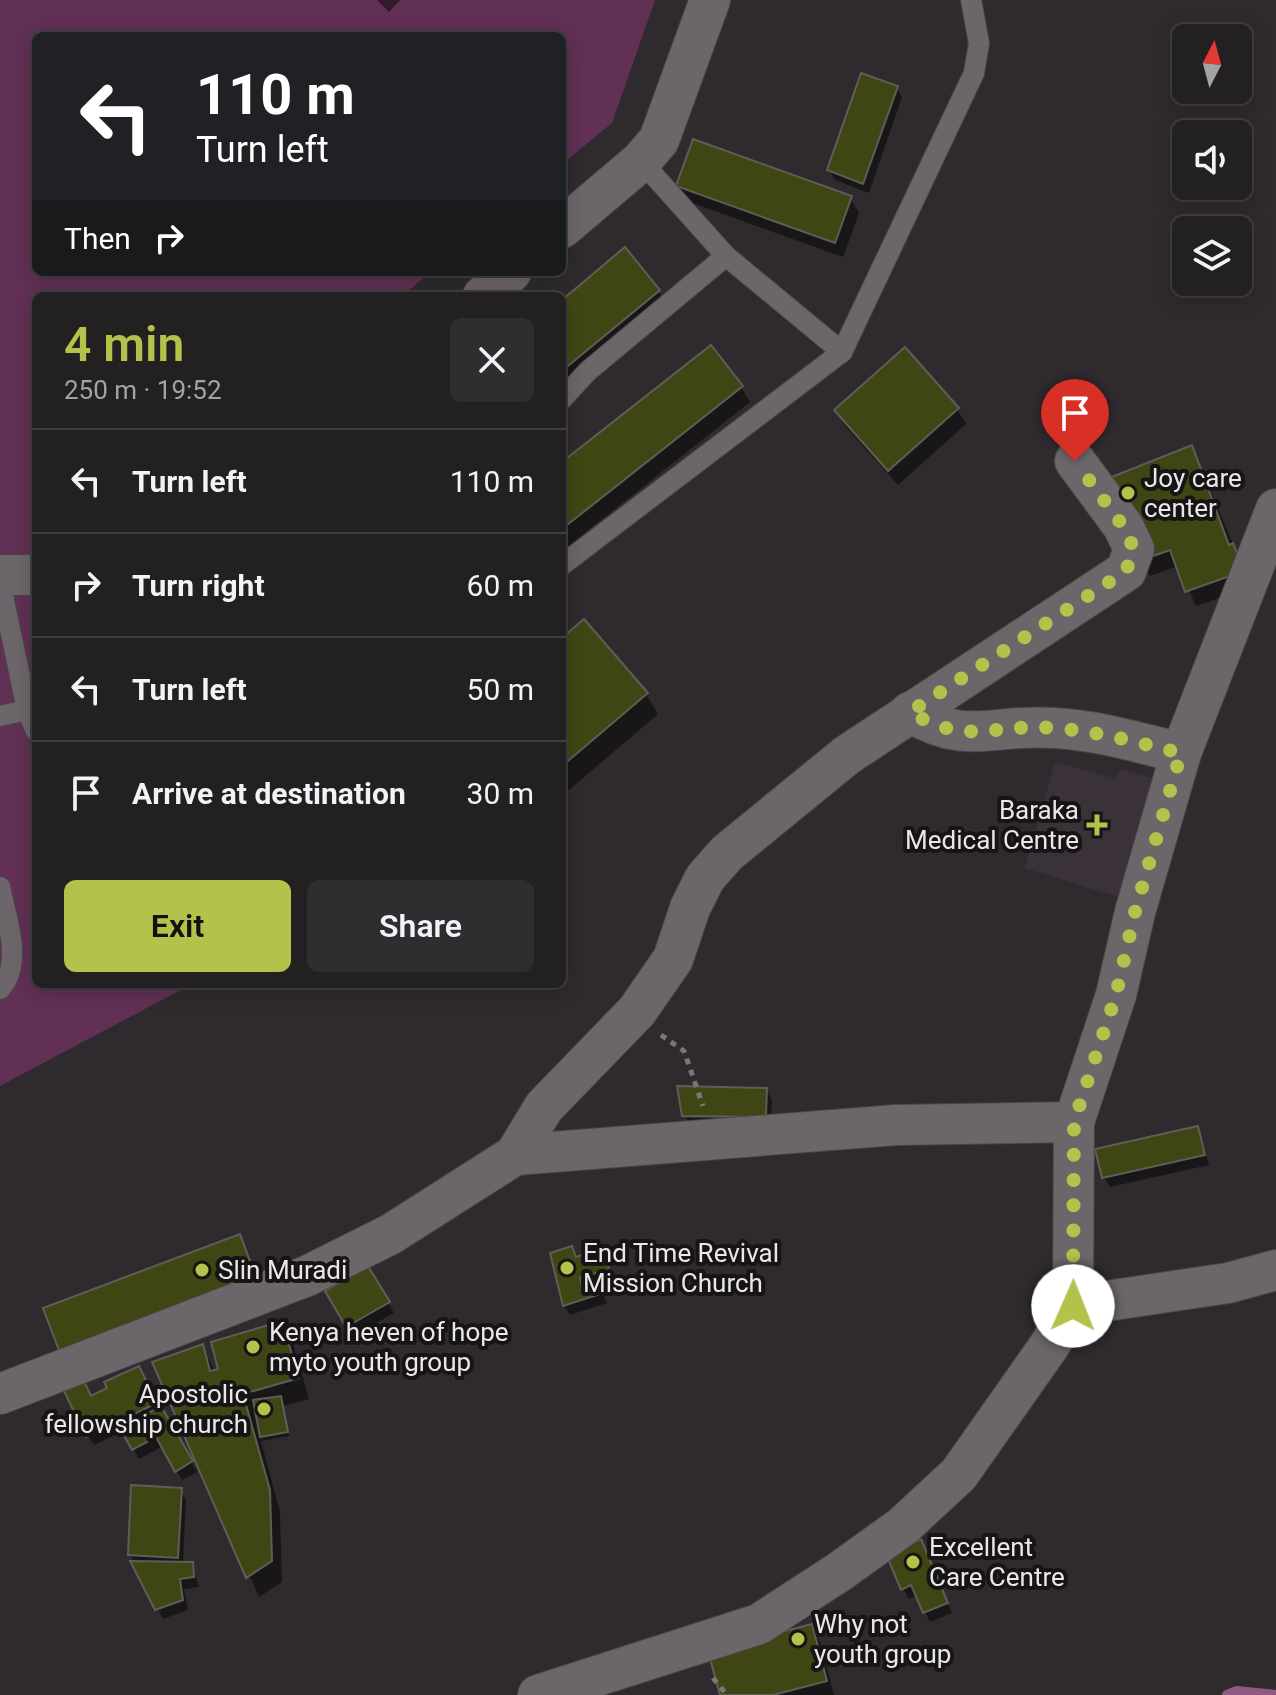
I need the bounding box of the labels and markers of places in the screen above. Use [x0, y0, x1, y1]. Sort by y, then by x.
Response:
pin [1041, 379, 1109, 461]
place label: Joy care center [1144, 463, 1242, 523]
marker: Joy care center [1119, 484, 1137, 502]
place label: Baraka Medical Centre [905, 795, 1079, 855]
marker: Baraka Medical Centre [1086, 814, 1108, 836]
place label: End Time Revival Mission Church [583, 1238, 779, 1298]
place label: Slin Muradi [218, 1255, 347, 1285]
marker: End Time Revival Mission Church [558, 1259, 576, 1277]
marker: Slin Muradi [193, 1261, 211, 1279]
place label: Kenya heven of hope myto youth group [269, 1317, 509, 1377]
marker: Kenya heven of hope myto youth group [244, 1338, 262, 1356]
place label: Apostolic fellowship church [45, 1379, 248, 1439]
marker: Apostolic fellowship church [255, 1400, 273, 1418]
place label: Excellent Care Centre [929, 1532, 1065, 1592]
marker: Excellent Care Centre [904, 1553, 922, 1571]
place label: Why not youth group [814, 1609, 951, 1669]
marker: Why not youth group [789, 1630, 807, 1648]

